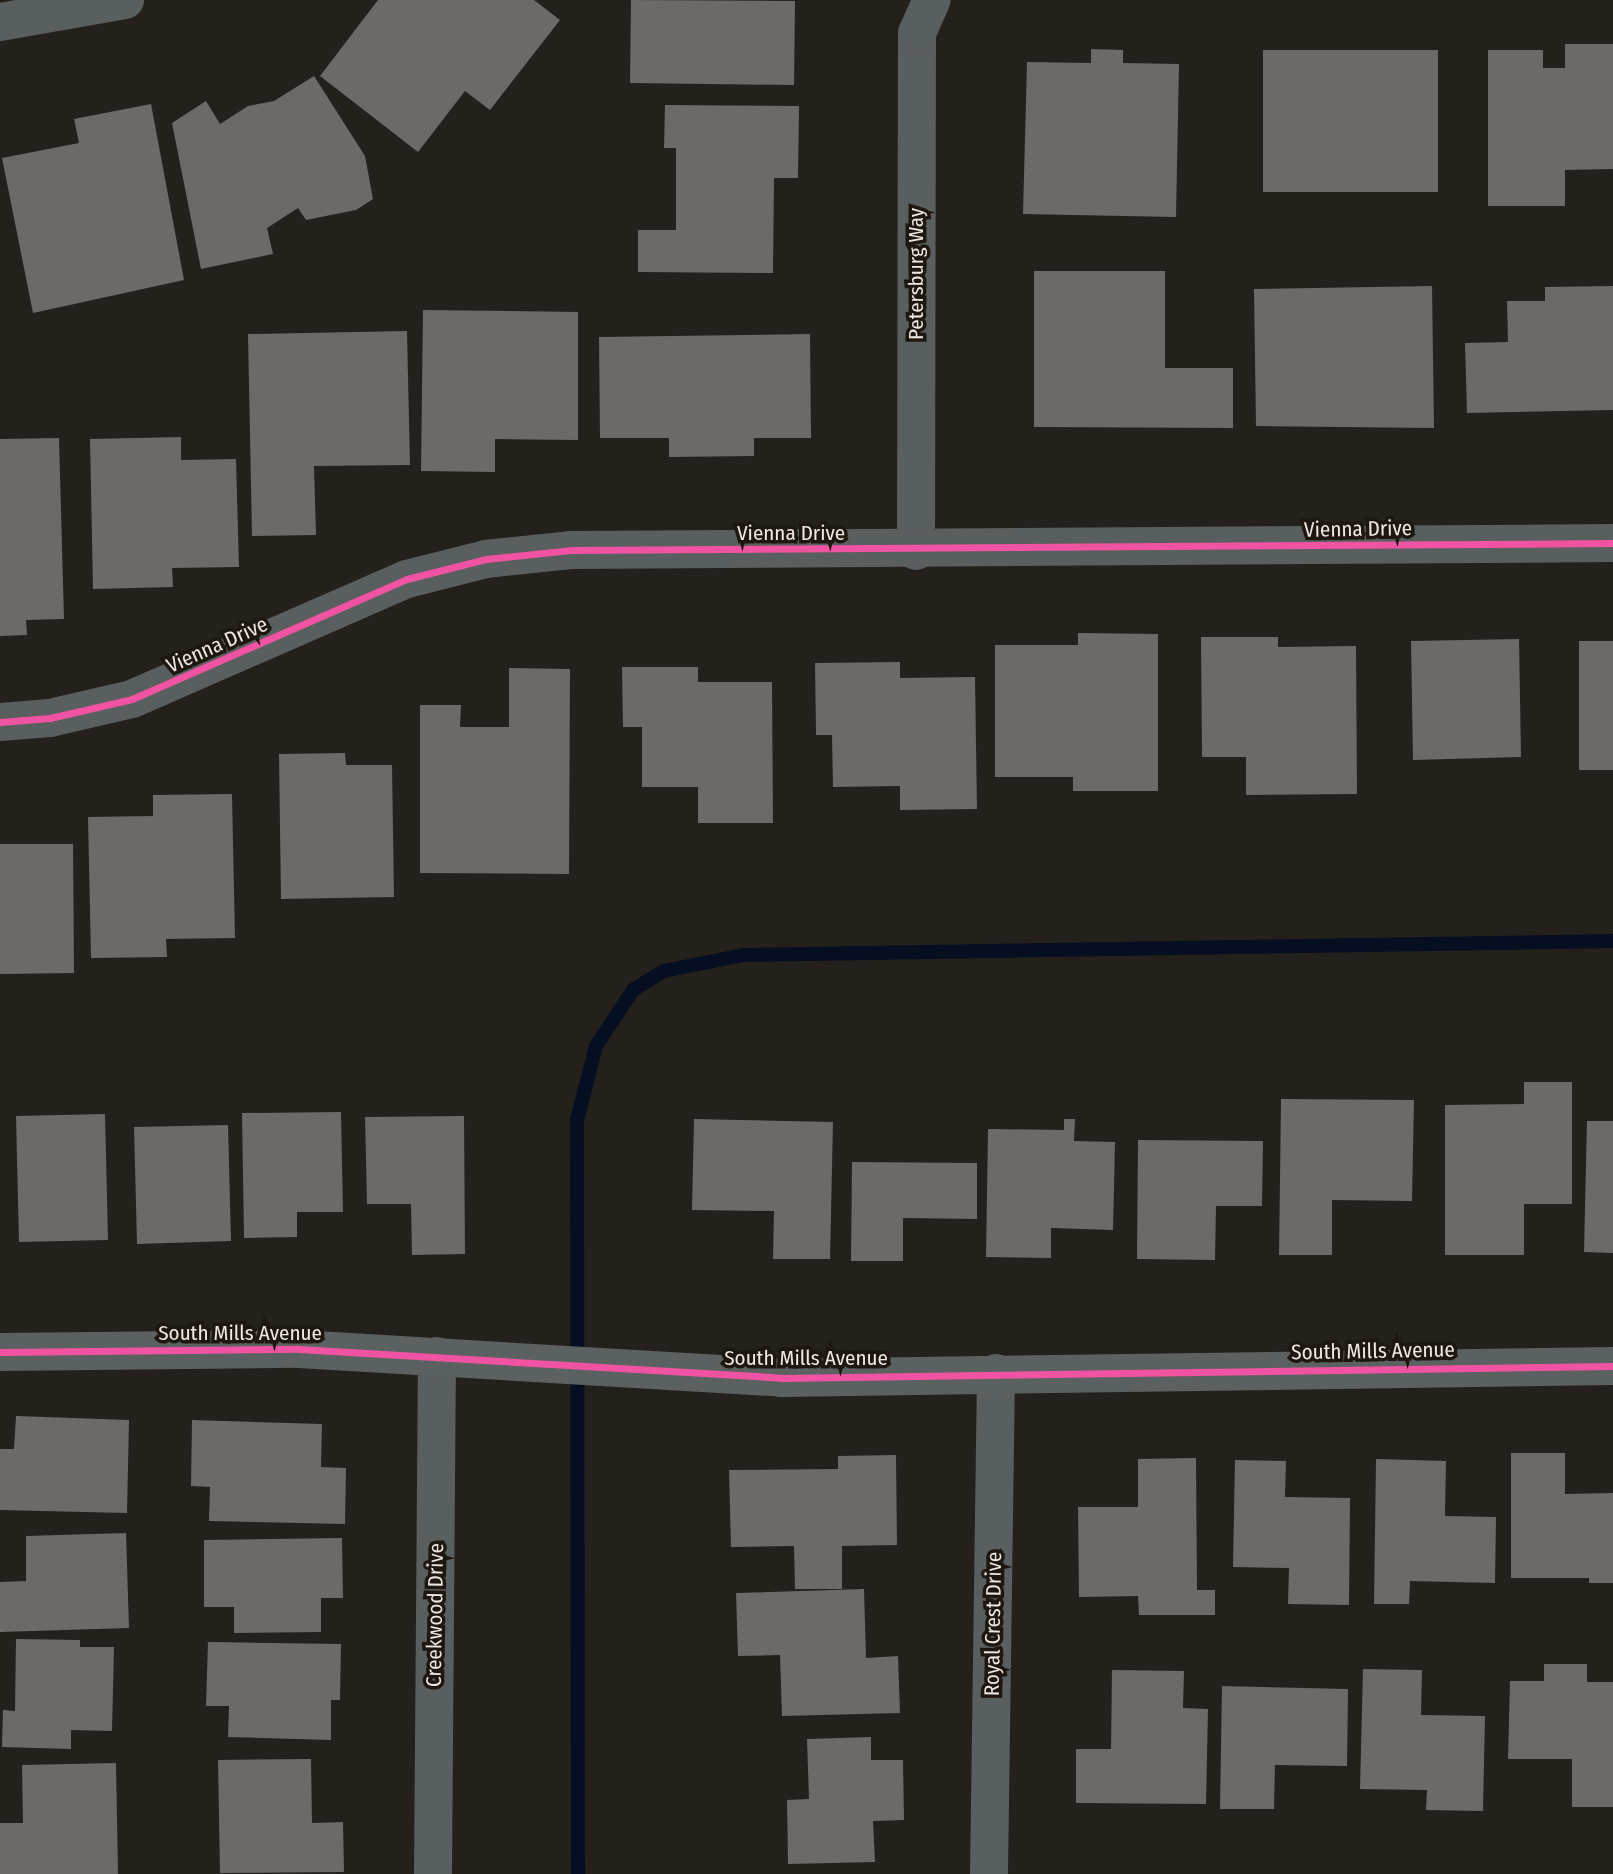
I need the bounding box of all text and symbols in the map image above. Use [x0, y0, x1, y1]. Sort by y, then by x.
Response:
street label: Petersburg Way [903, 208, 929, 340]
street label: Vienna Drive [1304, 515, 1412, 543]
street label: Vienna Drive [737, 520, 845, 546]
street label: Vienna Drive [162, 611, 272, 679]
street label: South Mills Avenue [158, 1320, 322, 1346]
street label: South Mills Avenue [1291, 1337, 1455, 1365]
street label: South Mills Avenue [724, 1345, 888, 1371]
street label: Creekwood Drive [421, 1543, 449, 1687]
street label: Royal Crest Drive [979, 1552, 1007, 1696]

